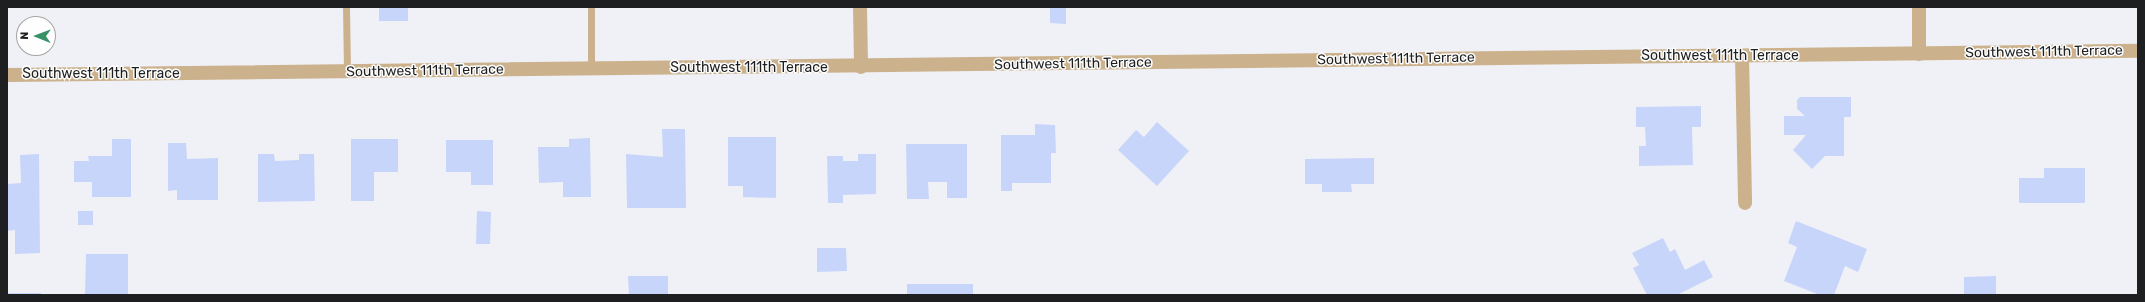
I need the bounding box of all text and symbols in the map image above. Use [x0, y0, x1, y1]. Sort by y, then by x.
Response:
north arrow [16, 16, 56, 56]
text: N [18, 32, 31, 40]
street label: Southwest 111th Terrace [1965, 42, 2123, 62]
street label: Southwest 111th Terrace [1641, 48, 1799, 64]
street label: Southwest 111th Terrace [1317, 49, 1475, 69]
street label: Southwest 111th Terrace [994, 54, 1152, 74]
street label: Southwest 111th Terrace [670, 60, 828, 76]
street label: Southwest 111th Terrace [346, 61, 504, 81]
street label: Southwest 111th Terrace [22, 66, 180, 82]

